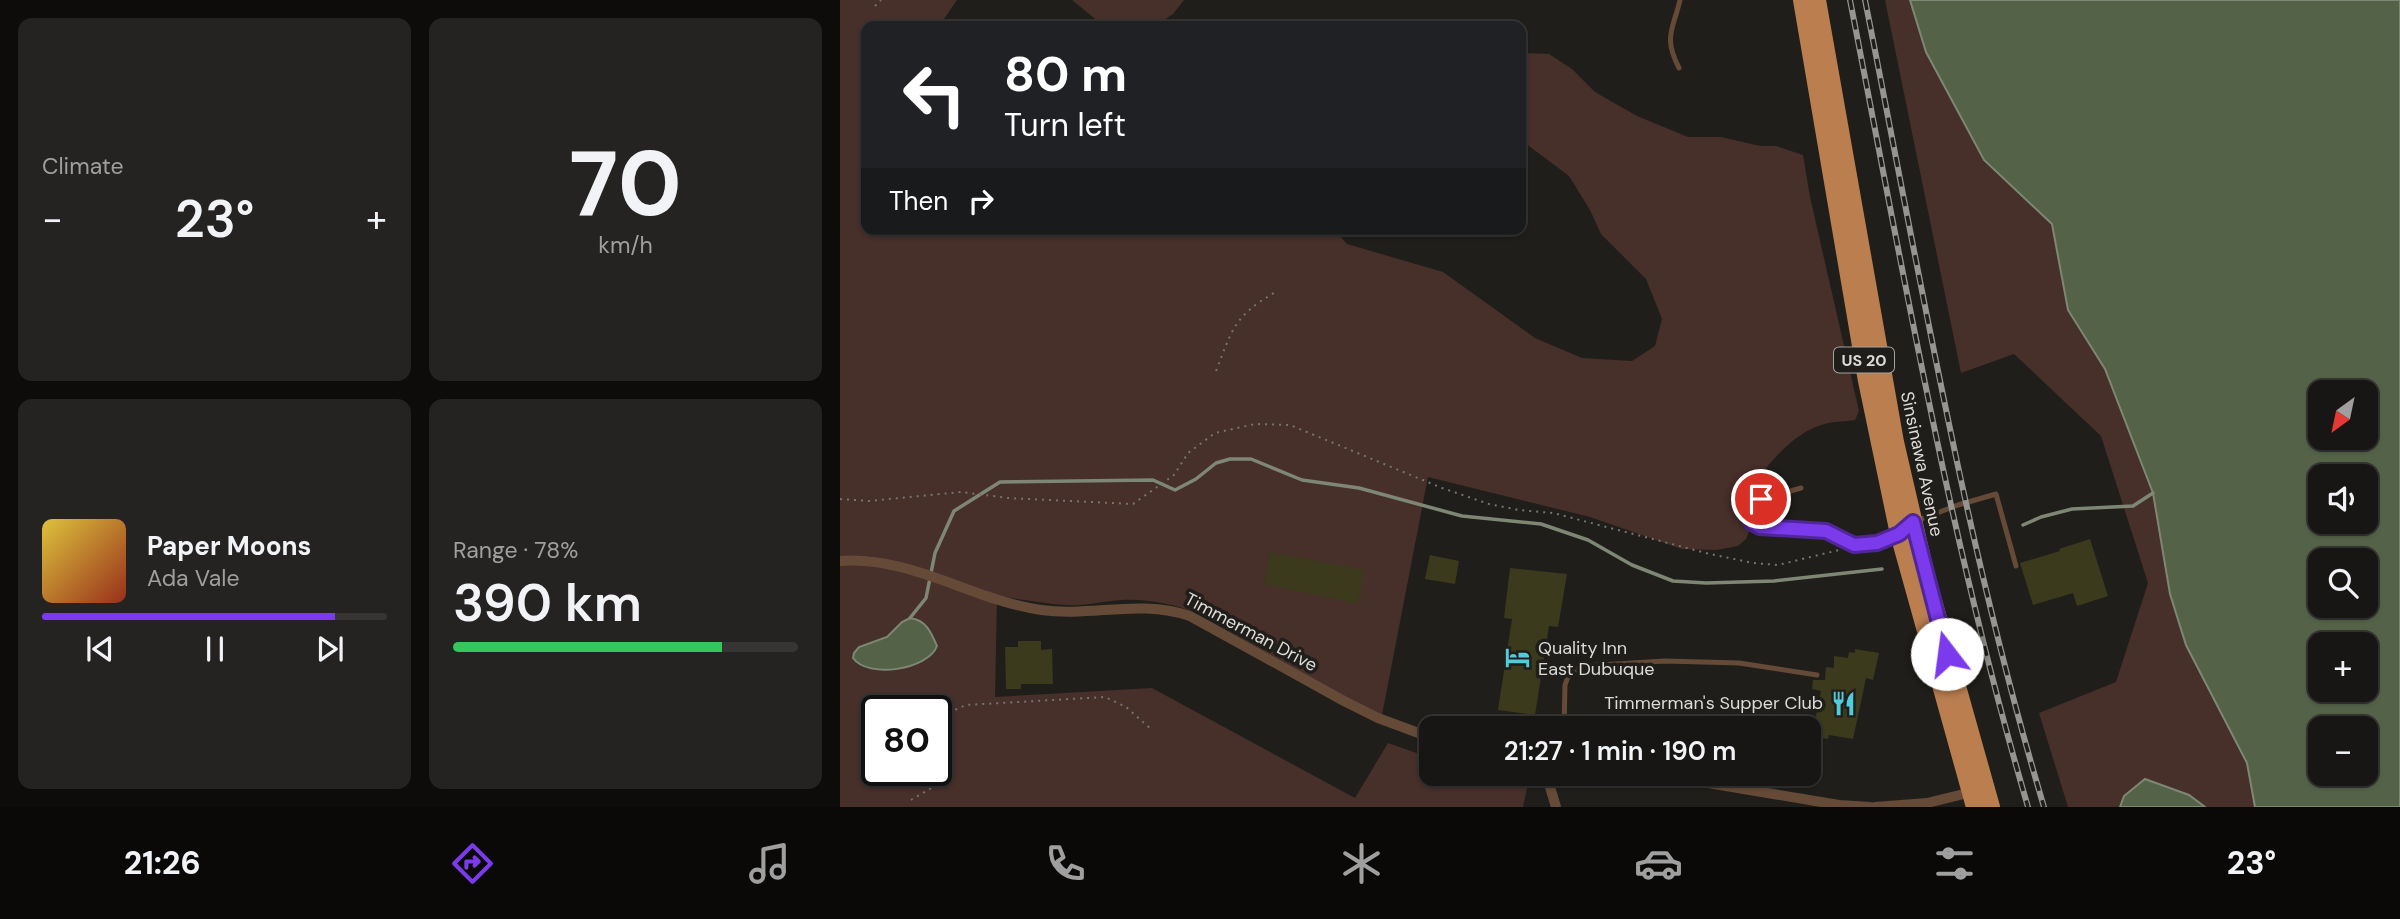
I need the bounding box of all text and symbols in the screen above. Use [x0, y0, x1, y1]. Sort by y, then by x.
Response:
text: 80 m [1004, 42, 1127, 106]
icon: left [889, 49, 980, 140]
text: Turn left [1004, 104, 1126, 146]
text: 70 [569, 125, 682, 243]
text: Climate [42, 151, 124, 181]
icon: right [962, 182, 1000, 220]
text: Then [889, 184, 948, 218]
text: 23° [175, 185, 254, 253]
text: − [42, 194, 63, 244]
text: + [366, 194, 387, 244]
text: km/h [598, 230, 653, 260]
road number: US 20 [1834, 348, 1894, 372]
north arrow [2308, 380, 2378, 450]
map controls [2308, 380, 2378, 786]
street label: Sinsinawa Avenue [1895, 389, 1949, 539]
button: sound [2308, 464, 2378, 534]
pin [1731, 469, 1791, 529]
icon: arrive [1742, 480, 1780, 518]
text: Paper Moons [147, 529, 311, 563]
text: Range · 78% [453, 535, 578, 565]
button: search [2308, 548, 2378, 618]
text: Ada Vale [147, 563, 240, 593]
text: 390 km [453, 569, 642, 637]
street label: Timmerman Drive [1180, 587, 1322, 677]
position arrow [1910, 617, 1984, 691]
icon: previous [81, 630, 119, 668]
icon: pause [196, 630, 234, 668]
icon: next [311, 630, 349, 668]
button: + [2308, 632, 2378, 702]
place label: Quality Inn East Dubuque [1538, 636, 1655, 681]
hotel icon: Quality Inn East Dubuque [1504, 644, 1532, 672]
restaurant icon: Timmerman's Supper Club [1829, 689, 1857, 717]
place label: Timmerman's Supper Club [1604, 691, 1823, 715]
speed limit sign: 80 [861, 695, 952, 786]
button: − [2308, 716, 2378, 786]
text: 21:27 · 1 min · 190 m [1504, 734, 1736, 768]
icon: directions [448, 839, 497, 888]
icon: music [745, 839, 794, 888]
icon: phone [1041, 839, 1090, 888]
icon: climate [1337, 839, 1386, 888]
icon: car [1634, 839, 1683, 888]
icon: filters [1930, 839, 1979, 888]
text: 21:26 [124, 842, 201, 884]
text: 23° [2227, 842, 2276, 884]

